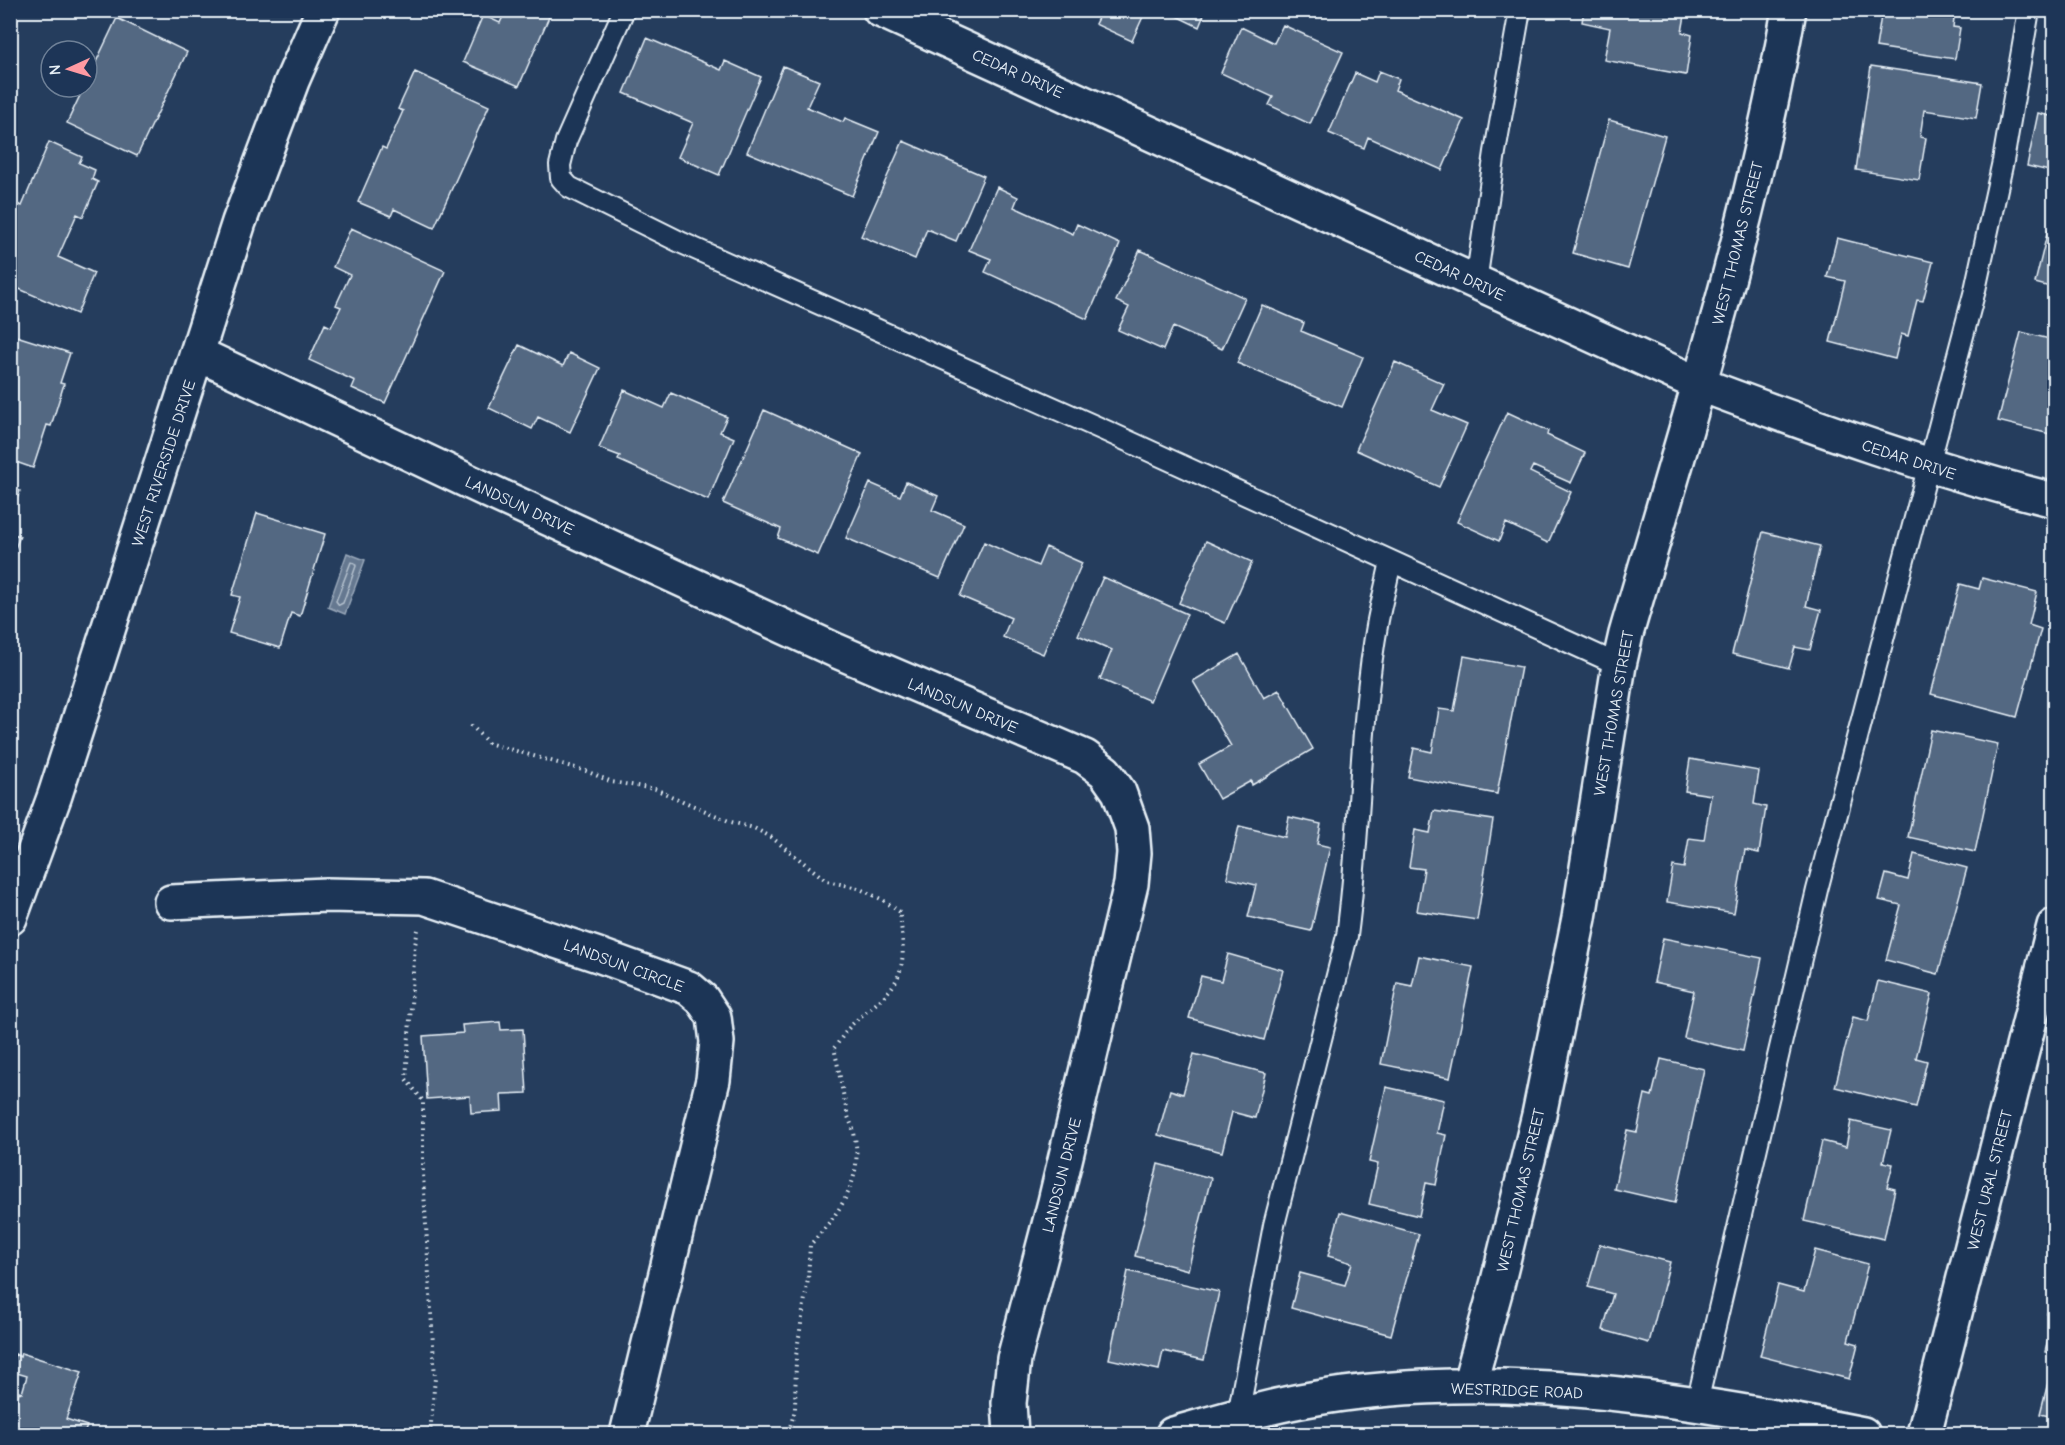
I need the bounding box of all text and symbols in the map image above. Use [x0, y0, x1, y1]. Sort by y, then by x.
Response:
north arrow [39, 39, 99, 99]
street label: CEDAR DRIVE [969, 46, 1066, 102]
text: N [46, 64, 64, 76]
street label: WEST THOMAS STREET [1709, 159, 1767, 327]
street label: CEDAR DRIVE [1411, 247, 1508, 305]
street label: WEST RIVERSIDE DRIVE [129, 378, 199, 549]
street label: CEDAR DRIVE [1859, 436, 1958, 484]
street label: LANDSUN DRIVE [462, 473, 577, 539]
street label: WEST THOMAS STREET [1591, 629, 1637, 797]
street label: LANDSUN DRIVE [905, 675, 1021, 737]
street label: LANDSUN CIRCLE [561, 936, 687, 996]
street label: WEST THOMAS STREET [1493, 1106, 1549, 1274]
street label: WEST URAL STREET [1964, 1108, 2016, 1252]
street label: LANDSUN DRIVE [1039, 1116, 1085, 1235]
street label: WESTRIDGE ROAD [1451, 1380, 1583, 1402]

